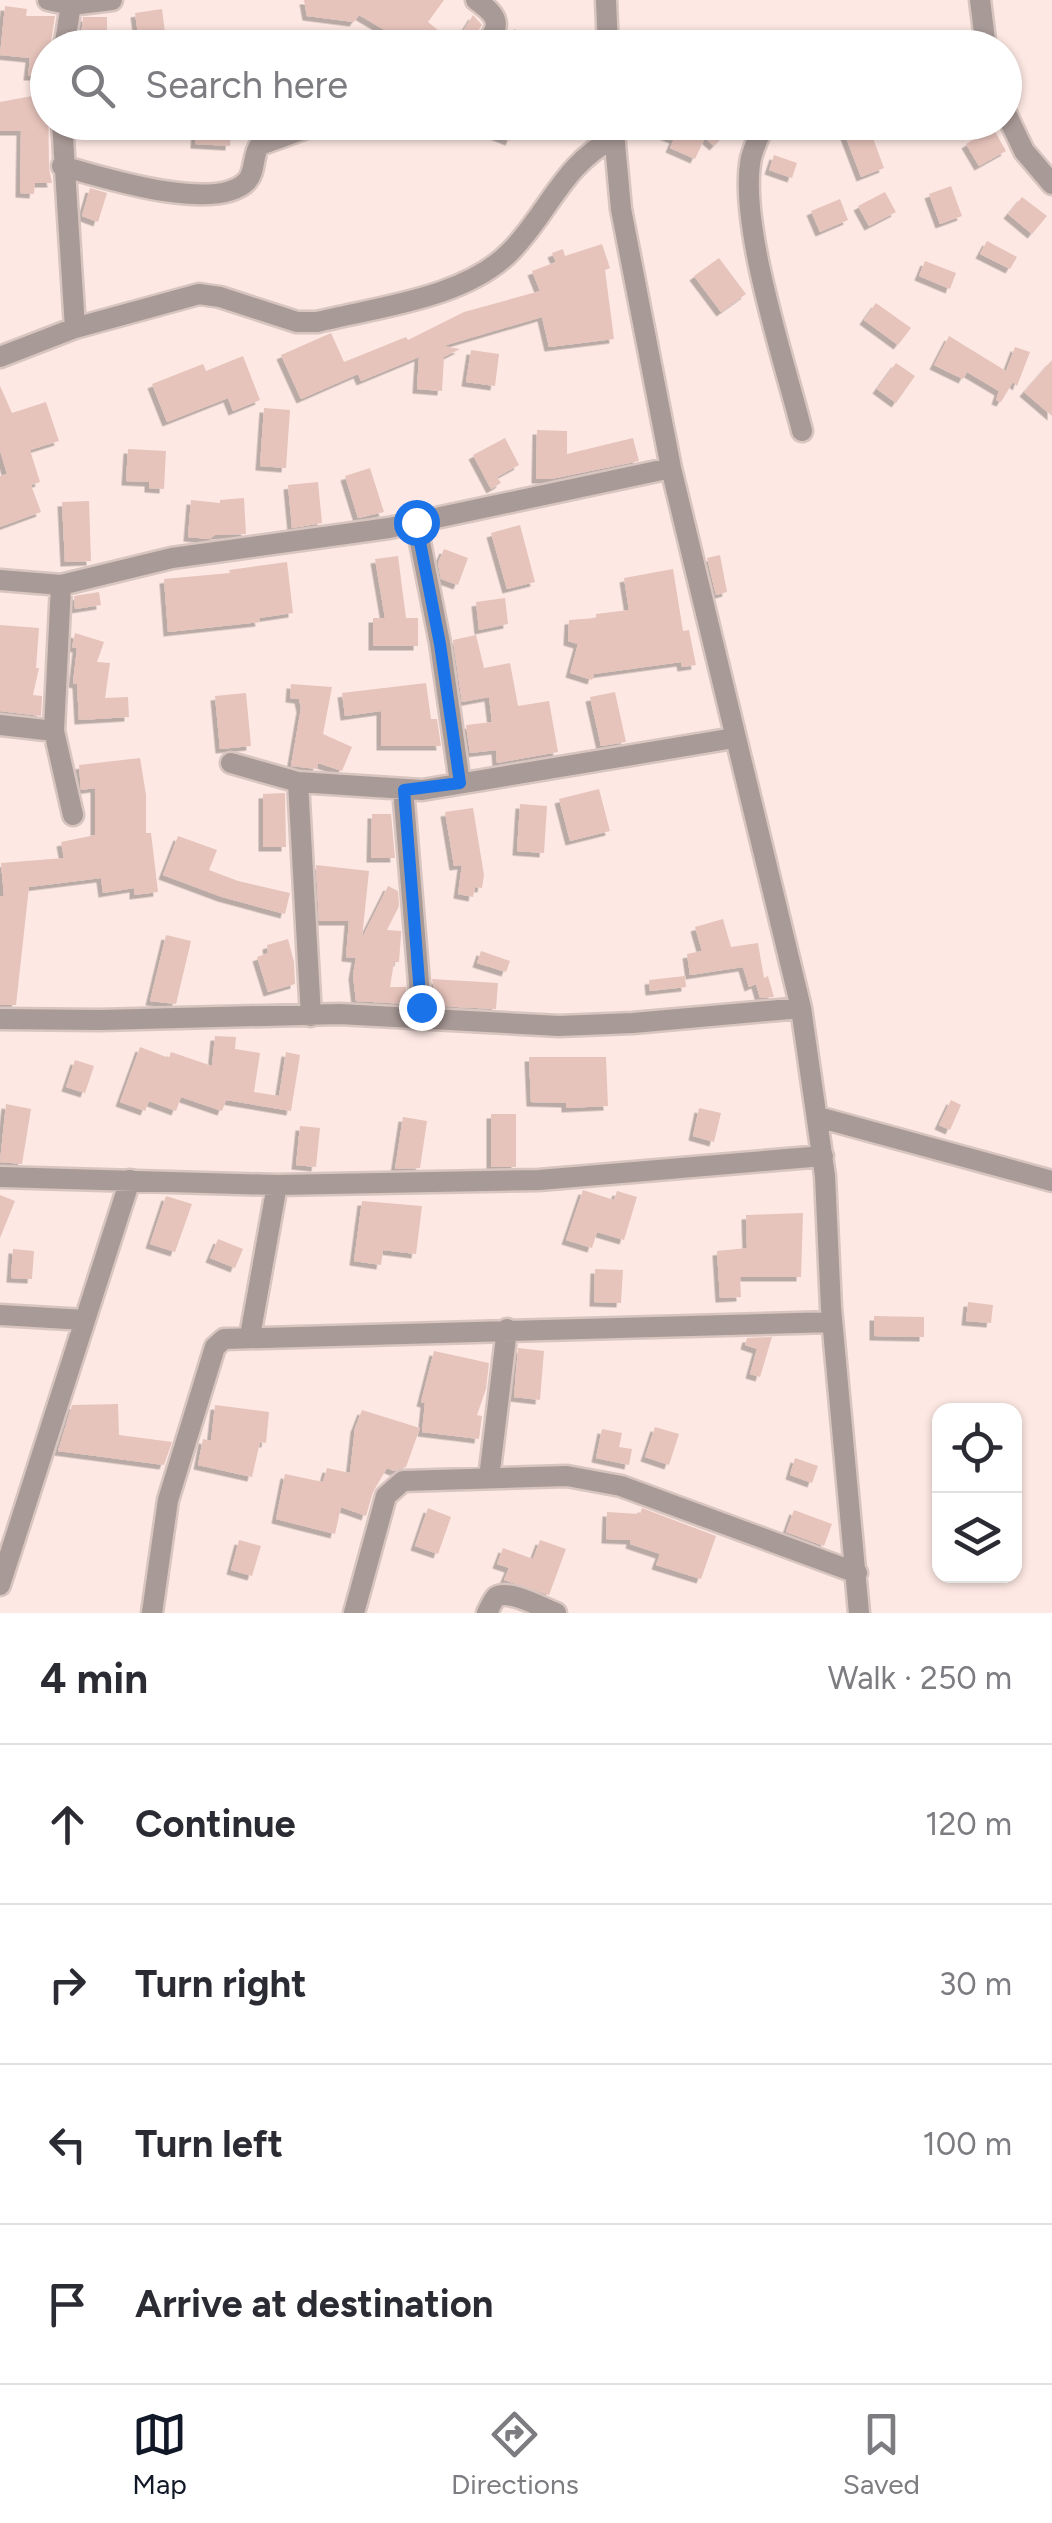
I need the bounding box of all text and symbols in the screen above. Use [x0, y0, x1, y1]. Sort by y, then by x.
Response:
search box [30, 30, 1022, 140]
icon: search [65, 58, 120, 113]
text: Search here [145, 62, 348, 108]
route start [394, 500, 440, 546]
route end [399, 985, 445, 1031]
map controls [932, 1403, 1022, 1583]
button: locate [932, 1403, 1022, 1493]
button: layers [932, 1493, 1022, 1583]
text: 4 min [40, 1653, 148, 1704]
text: Walk · 250 m [828, 1659, 1012, 1697]
icon: ahead [40, 1797, 95, 1852]
text: Continue [135, 1801, 296, 1847]
text: 120 m [925, 1805, 1012, 1843]
icon: right [40, 1957, 95, 2012]
text: Turn right [135, 1961, 307, 2007]
text: 30 m [939, 1965, 1012, 2003]
icon: left [40, 2117, 95, 2172]
text: Turn left [135, 2121, 283, 2167]
text: 100 m [923, 2125, 1012, 2163]
icon: arrive [40, 2277, 95, 2332]
text: Arrive at destination [135, 2281, 493, 2327]
tab: Map [132, 2407, 187, 2501]
tab: Directions [451, 2407, 579, 2501]
tab: Saved [843, 2407, 920, 2501]

